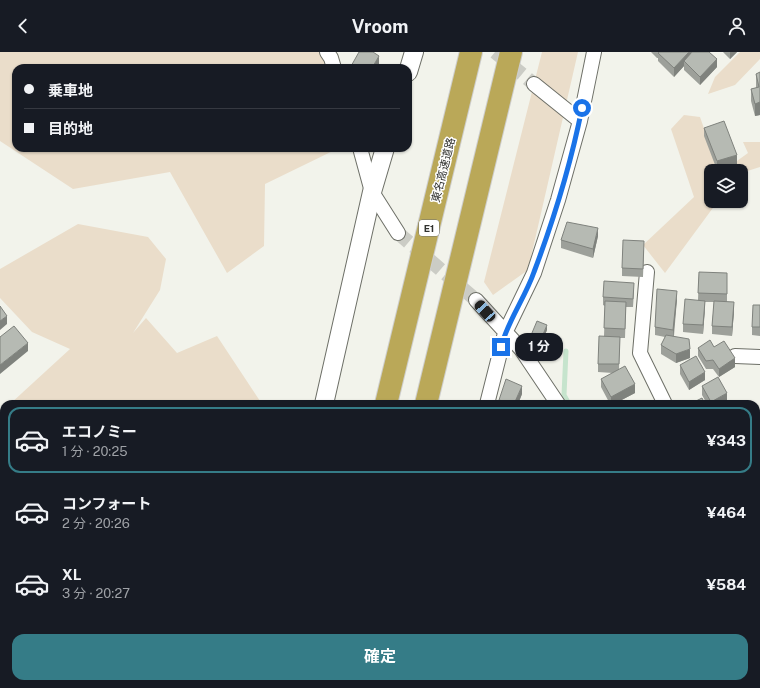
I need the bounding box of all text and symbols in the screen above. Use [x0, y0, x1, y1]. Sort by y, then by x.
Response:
icon: back [12, 15, 34, 37]
icon: person [726, 15, 748, 37]
text: Vroom [352, 16, 408, 37]
text: 乗車地 [48, 82, 93, 99]
route start [573, 99, 591, 117]
text: 目的地 [48, 120, 93, 137]
street label: 東名高速道路 [429, 137, 457, 203]
map controls [704, 164, 748, 208]
button: layers [704, 164, 748, 208]
road number: E1 [419, 220, 439, 236]
car [473, 298, 497, 324]
callout: 1 分 [515, 333, 563, 361]
route end [492, 338, 510, 356]
text: 1 分 [528, 339, 550, 354]
icon: car [14, 422, 50, 458]
text: エコノミー [62, 423, 137, 440]
text: ¥343 [706, 432, 746, 449]
text: 1 分 · 20:25 [62, 444, 128, 459]
icon: car [14, 494, 50, 530]
text: コンフォート [62, 495, 152, 512]
text: ¥464 [707, 504, 746, 521]
text: 2 分 · 20:26 [62, 516, 130, 531]
icon: car [14, 566, 50, 602]
text: XL [62, 566, 81, 583]
text: ¥584 [706, 576, 746, 593]
text: 3 分 · 20:27 [62, 586, 130, 601]
button: 確定 [12, 634, 748, 680]

